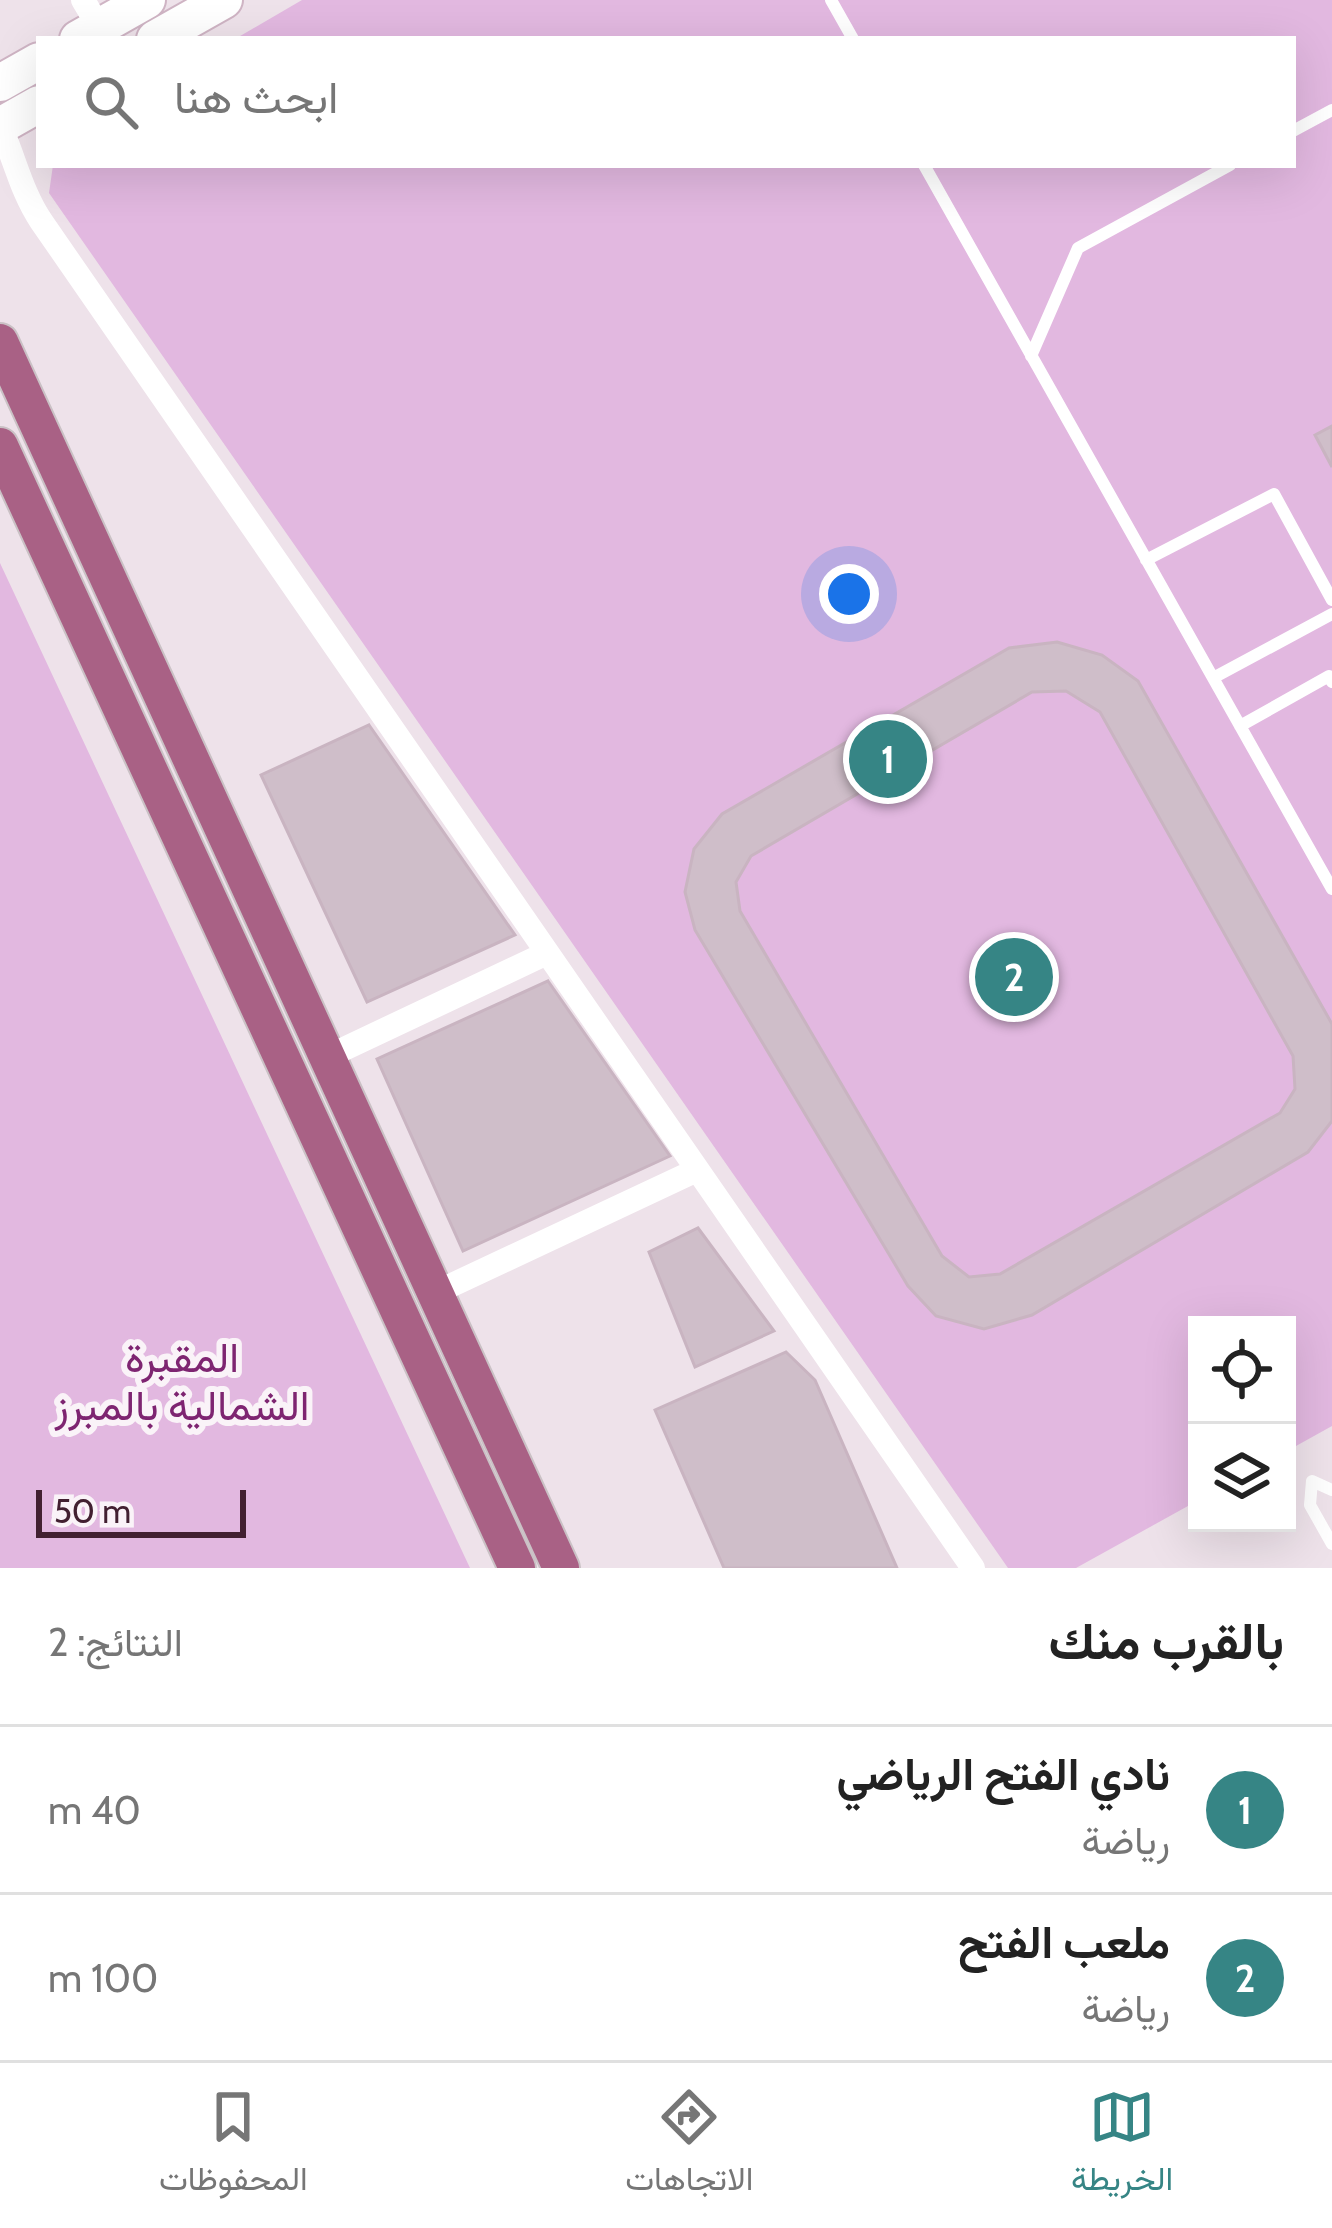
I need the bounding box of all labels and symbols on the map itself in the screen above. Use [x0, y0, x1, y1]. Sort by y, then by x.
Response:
your location [819, 564, 879, 624]
pin: 1 [849, 714, 927, 804]
pin: 2 [975, 932, 1053, 1022]
park label: المقبرة الشمالية بالمبرز [53, 1331, 310, 1432]
scale bar [36, 1484, 246, 1537]

